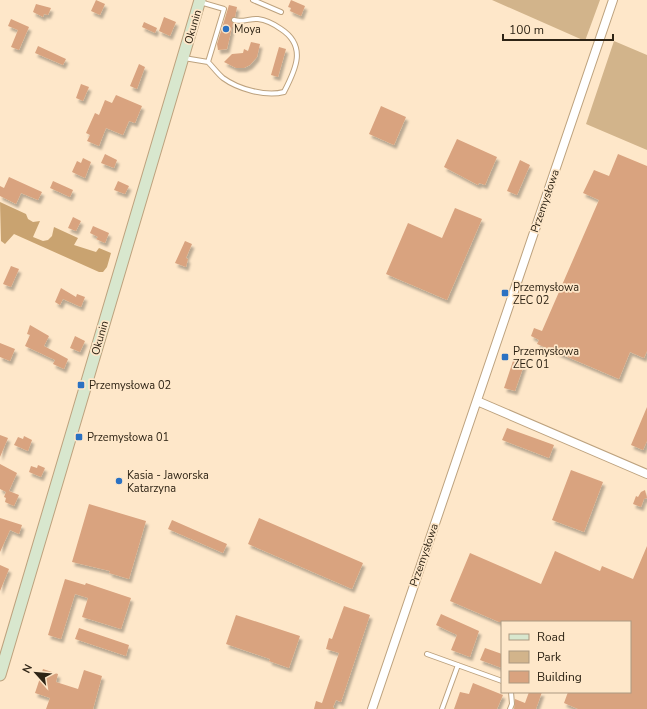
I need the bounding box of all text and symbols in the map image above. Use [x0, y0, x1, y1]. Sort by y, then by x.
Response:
street label: Okunin [181, 8, 205, 46]
scale bar [503, 16, 613, 42]
place label: Moya [234, 22, 261, 37]
text: 100 m [509, 22, 544, 38]
marker: Moya [221, 24, 231, 34]
street label: Przemysłowa [527, 167, 563, 235]
place label: Przemysłowa ZEC 02 [513, 280, 579, 308]
marker: Przemysłowa ZEC 02 [500, 288, 510, 298]
street label: Okunin [88, 319, 112, 357]
place label: Przemysłowa ZEC 01 [513, 344, 579, 372]
marker: Przemysłowa ZEC 01 [500, 352, 510, 362]
place label: Przemysłowa 02 [89, 378, 171, 393]
marker: Przemysłowa 02 [76, 380, 86, 390]
place label: Przemysłowa 01 [87, 430, 169, 445]
marker: Przemysłowa 01 [74, 432, 84, 442]
place label: Kasia - Jaworska Katarzyna [127, 468, 209, 496]
marker: Kasia - Jaworska Katarzyna [114, 476, 124, 486]
street label: Przemysłowa [406, 521, 442, 589]
legend [501, 621, 631, 693]
text: Road [537, 629, 565, 645]
text: Park [537, 649, 562, 665]
north arrow [16, 653, 56, 693]
text: N [19, 662, 36, 676]
text: Building [537, 669, 582, 685]

